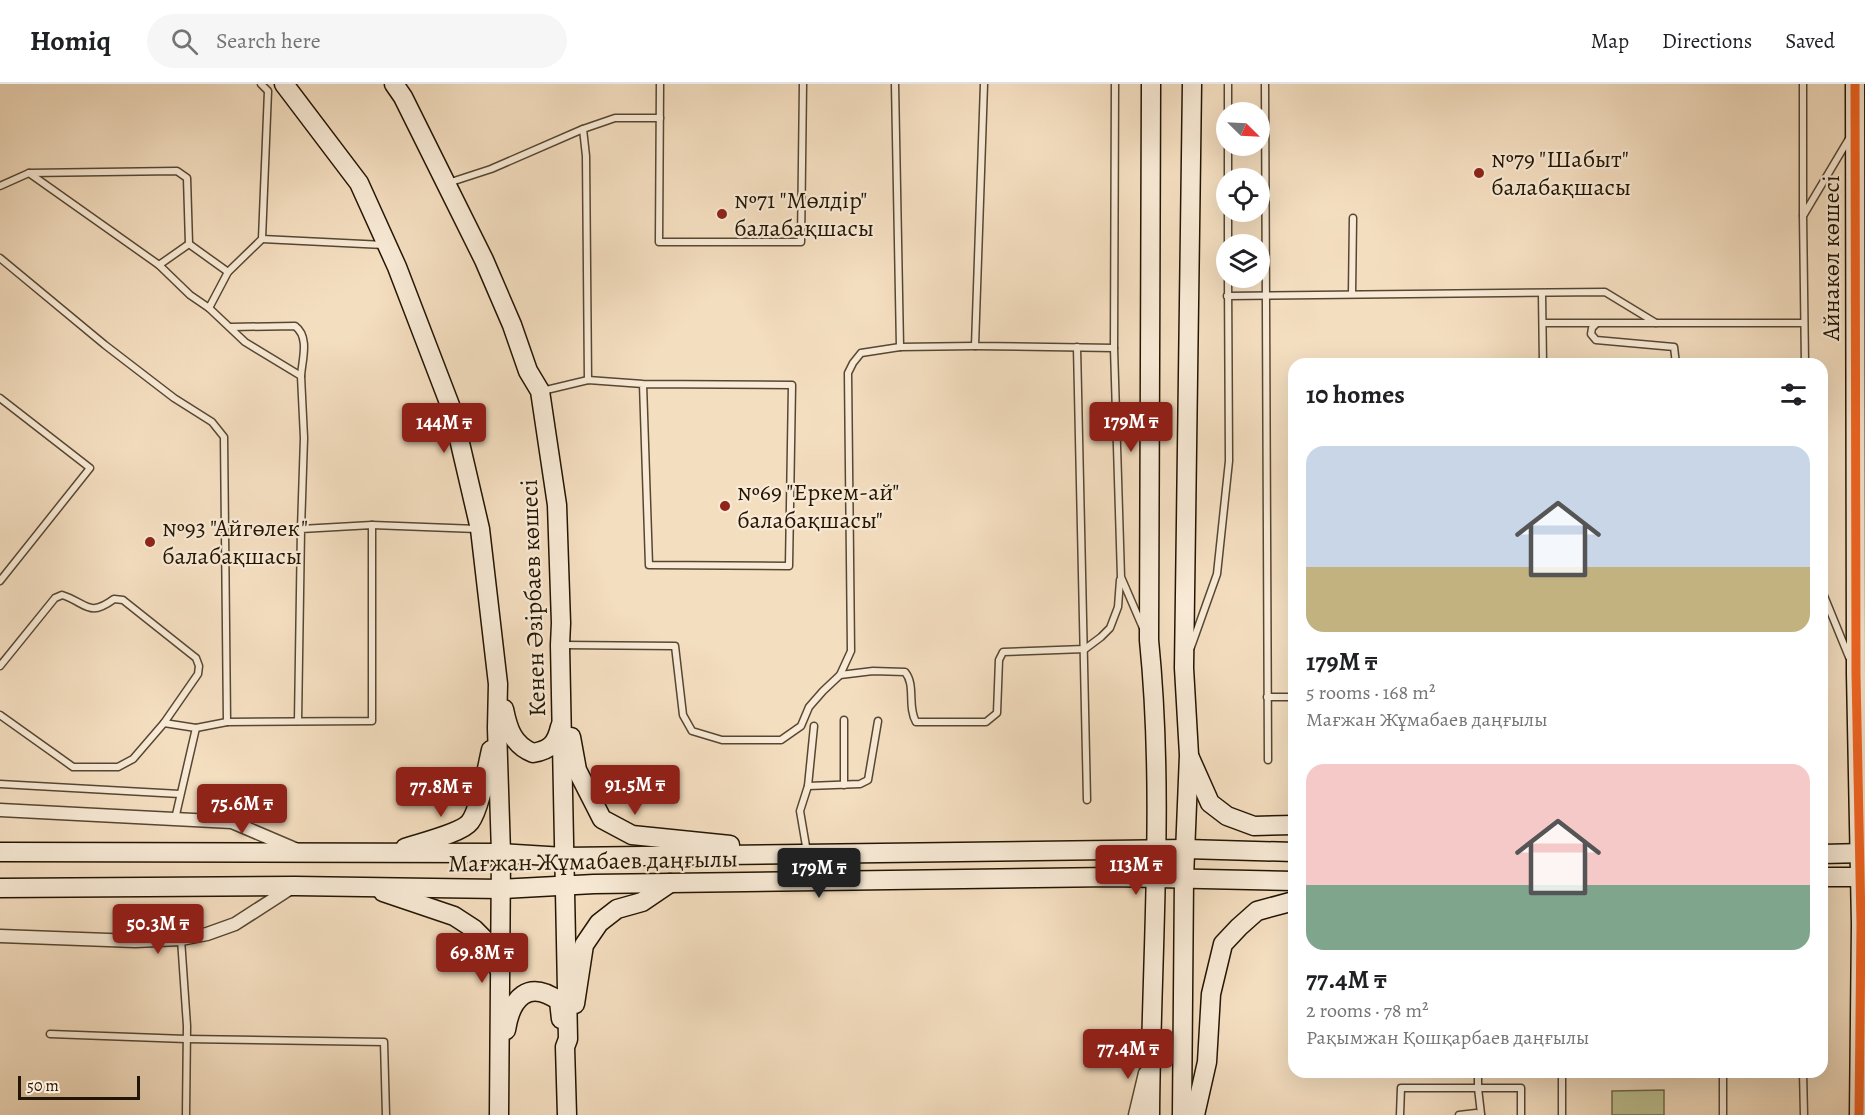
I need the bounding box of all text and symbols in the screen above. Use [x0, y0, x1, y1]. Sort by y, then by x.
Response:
search box [147, 14, 567, 68]
text: Homiq [30, 22, 111, 60]
icon: search [168, 25, 201, 58]
text: Search here [216, 26, 321, 56]
text: Map [1591, 27, 1629, 55]
text: Directions [1662, 27, 1752, 55]
text: Saved [1785, 27, 1835, 55]
north arrow [1216, 102, 1270, 156]
map controls [1216, 102, 1270, 288]
place label: №79 "Шабыт" балабақшасы [1491, 143, 1631, 203]
marker: №79 "Шабыт" балабақшасы [1472, 166, 1486, 180]
button: locate [1216, 168, 1270, 222]
street label: Айнакөл көшесі [1815, 175, 1847, 342]
place label: №71 "Мөлдір" балабақшасы [734, 184, 874, 244]
marker: №71 "Мөлдір" балабақшасы [715, 207, 729, 221]
button: layers [1216, 234, 1270, 288]
text: 10 homes [1306, 377, 1405, 412]
icon: filters [1777, 378, 1810, 411]
pin: 179M ₸ [1082, 402, 1180, 453]
pin: 144M ₸ [395, 403, 493, 454]
text: 179M ₸ [1103, 408, 1159, 435]
text: 144M ₸ [416, 409, 472, 436]
place label: №69 "Еркем-ай" балабақшасы" [737, 476, 899, 536]
street label: Кенен Әзірбаев көшесі [513, 479, 553, 717]
icon: home [1504, 485, 1612, 593]
marker: №69 "Еркем-ай" балабақшасы" [718, 499, 732, 513]
place label: №93 "Айгөлек" балабақшасы [162, 512, 308, 572]
marker: №93 "Айгөлек" балабақшасы [143, 535, 157, 549]
text: 179M ₸ [1306, 644, 1378, 679]
text: 5 rooms · 168 m² [1306, 679, 1435, 706]
text: Мағжан Жұмабаев даңғылы [1306, 706, 1548, 733]
pin: 91.5M ₸ [580, 765, 690, 816]
pin: 77.8M ₸ [386, 767, 496, 818]
text: 91.5M ₸ [605, 771, 665, 798]
text: 77.8M ₸ [410, 773, 472, 800]
pin: 75.6M ₸ [187, 784, 297, 835]
text: 75.6M ₸ [211, 790, 273, 817]
icon: home [1504, 803, 1612, 911]
street label: Мағжан Жұмабаев даңғылы [448, 842, 738, 880]
pin: 113M ₸ [1087, 845, 1185, 896]
pin: 179M ₸ [770, 848, 868, 899]
text: 113M ₸ [1110, 851, 1163, 878]
text: 179M ₸ [791, 854, 847, 881]
pin: 50.3M ₸ [103, 904, 213, 955]
text: 50.3M ₸ [127, 910, 189, 937]
pin: 69.8M ₸ [427, 933, 537, 984]
text: 69.8M ₸ [450, 939, 514, 966]
text: 77.4M ₸ [1306, 962, 1387, 997]
text: 2 rooms · 78 m² [1306, 997, 1429, 1024]
text: Рақымжан Қошқарбаев даңғылы [1306, 1024, 1589, 1051]
pin: 77.4M ₸ [1073, 1029, 1183, 1080]
text: 77.4M ₸ [1097, 1035, 1159, 1062]
scale bar [18, 1073, 140, 1100]
text: 50 m [27, 1075, 59, 1097]

